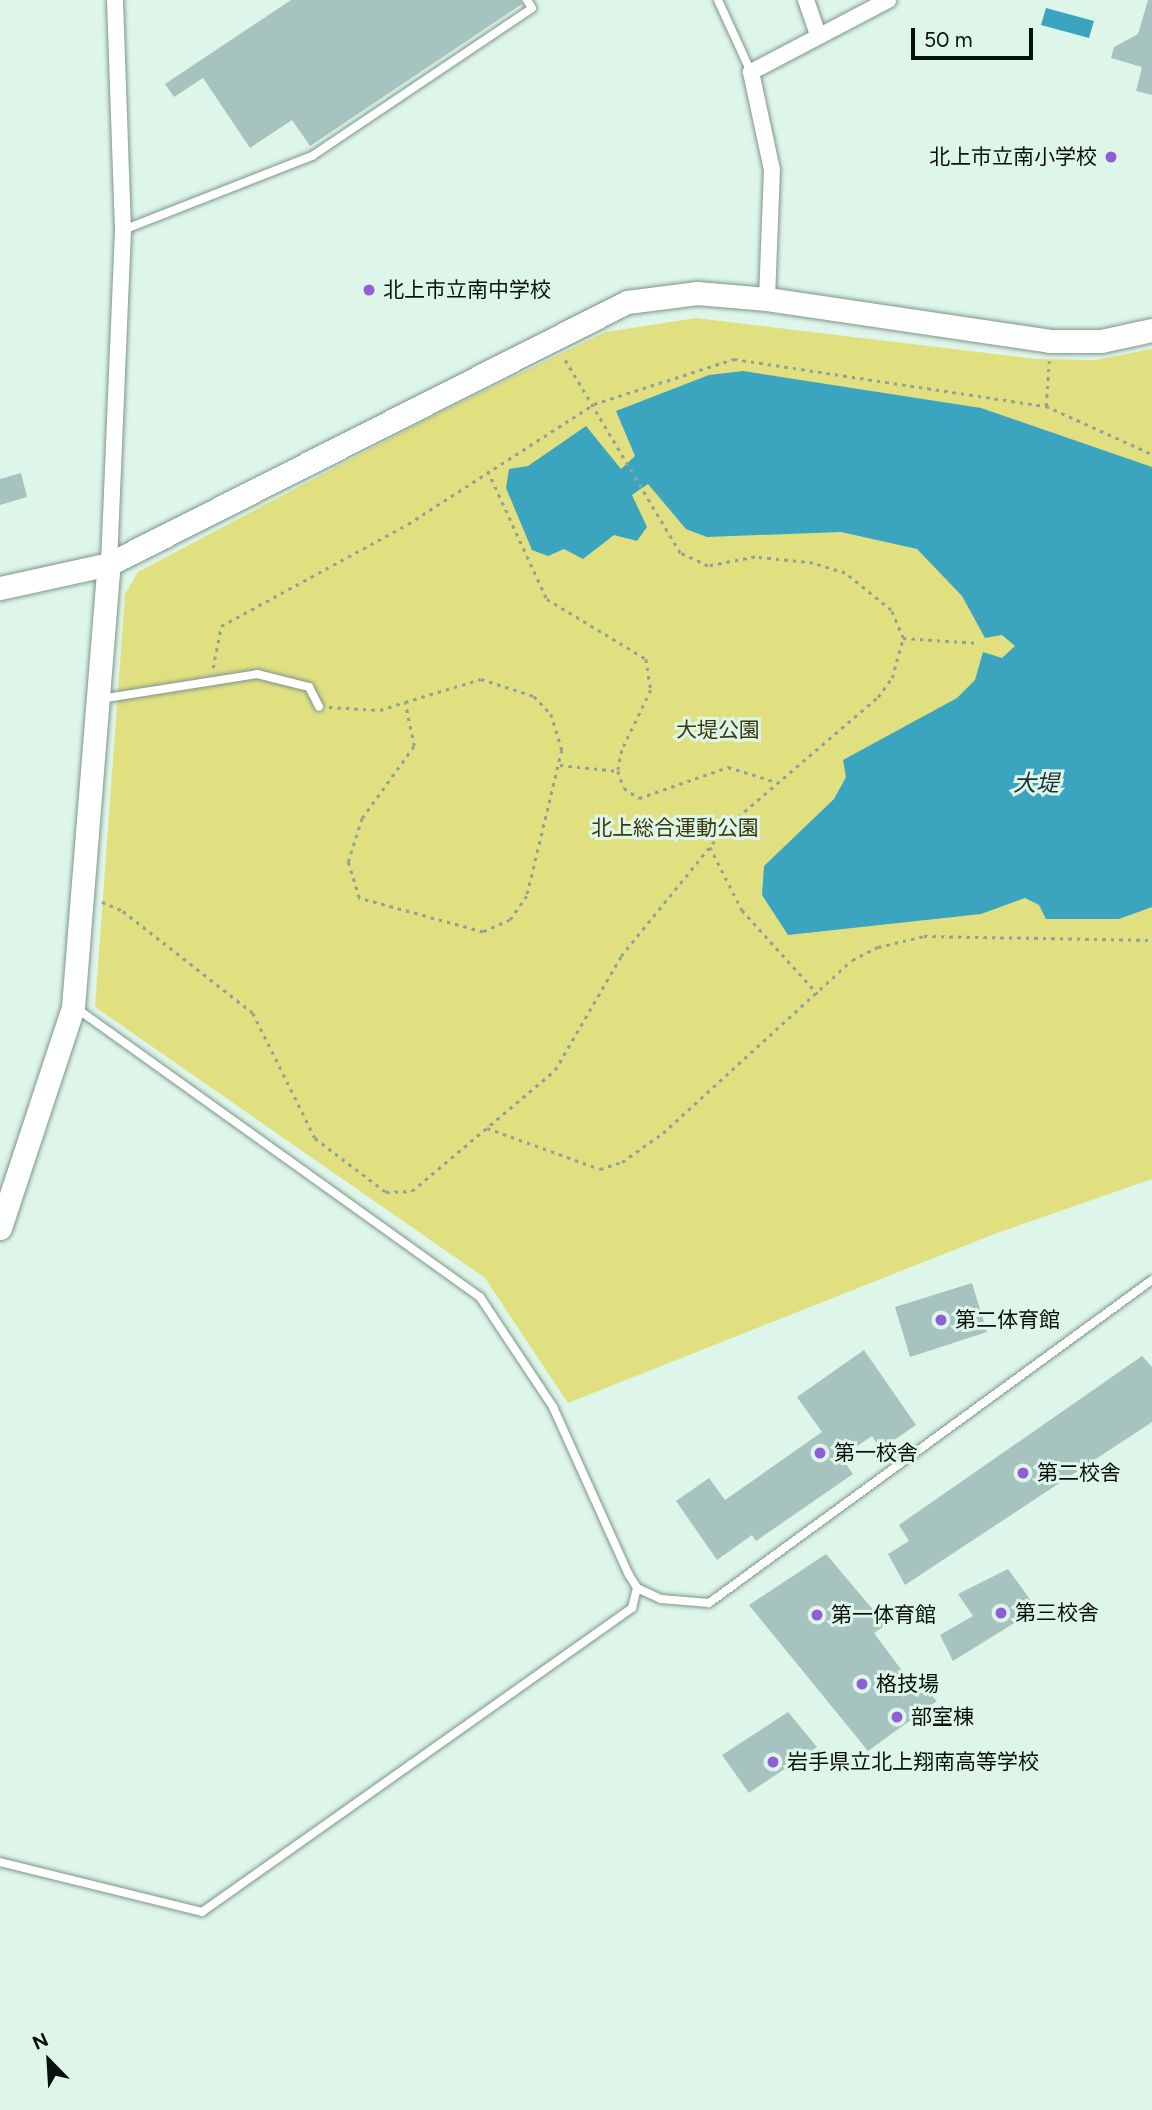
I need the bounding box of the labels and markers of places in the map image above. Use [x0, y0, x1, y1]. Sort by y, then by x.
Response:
place label: 北上市立南小学校 [929, 144, 1097, 170]
marker: 北上市立南小学校 [1103, 149, 1119, 165]
place label: 北上市立南中学校 [383, 277, 551, 303]
marker: 北上市立南中学校 [361, 282, 377, 298]
place label: 第二体育館 [955, 1307, 1060, 1333]
marker: 第二体育館 [933, 1312, 949, 1328]
place label: 第一校舎 [834, 1440, 918, 1466]
marker: 第一校舎 [812, 1445, 828, 1461]
place label: 第二校舎 [1037, 1460, 1121, 1486]
marker: 第二校舎 [1015, 1465, 1031, 1481]
place label: 第三校舎 [1015, 1600, 1099, 1626]
place label: 第一体育館 [831, 1602, 936, 1628]
marker: 第三校舎 [993, 1605, 1009, 1621]
marker: 第一体育館 [809, 1607, 825, 1623]
place label: 格技場 [876, 1671, 939, 1697]
marker: 格技場 [854, 1676, 870, 1692]
place label: 部室棟 [911, 1704, 974, 1730]
marker: 部室棟 [889, 1709, 905, 1725]
place label: 岩手県立北上翔南高等学校 [787, 1749, 1039, 1775]
marker: 岩手県立北上翔南高等学校 [765, 1754, 781, 1770]

